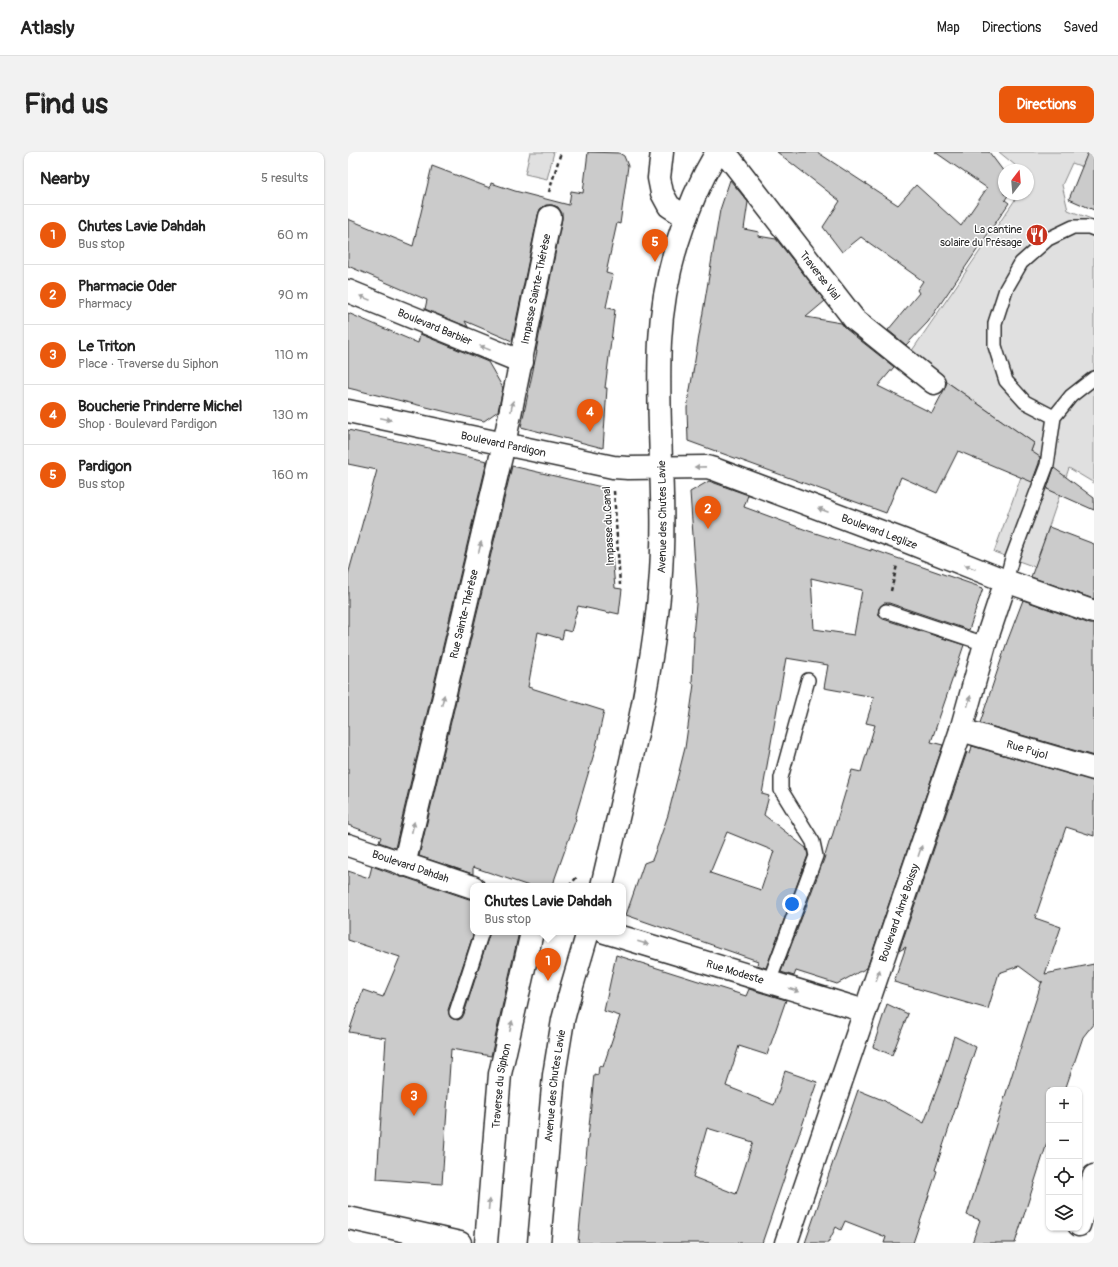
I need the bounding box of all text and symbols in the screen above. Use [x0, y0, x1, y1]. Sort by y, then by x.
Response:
text: Atlasly [20, 16, 74, 40]
text: Map [937, 19, 960, 36]
text: Directions [982, 19, 1041, 36]
text: Saved [1063, 19, 1098, 36]
button: Directions [999, 86, 1094, 123]
text: Find us [24, 87, 108, 122]
north arrow [998, 164, 1034, 200]
text: Nearby [40, 168, 89, 189]
text: 5 results [261, 170, 308, 186]
text: Chutes Lavie Dahdah [78, 217, 206, 236]
restaurant icon: La cantine solaire du Présage [1024, 222, 1050, 248]
place label: La cantine solaire du Présage [940, 223, 1023, 249]
text: 1 [50, 227, 56, 243]
text: 60 m [277, 227, 308, 243]
pin: 5 [642, 229, 668, 262]
street label: Impasse Sainte-Thérèse [518, 232, 554, 345]
text: Bus stop [78, 236, 125, 252]
street label: Traverse Vial [797, 249, 843, 303]
text: Pharmacie Oder [78, 277, 177, 296]
text: 2 [49, 287, 57, 303]
text: 90 m [278, 287, 308, 303]
one-way arrow [360, 295, 371, 301]
text: Pharmacy [78, 296, 132, 312]
street label: Boulevard Barbier [396, 306, 474, 348]
text: Le Triton [78, 337, 135, 356]
one-way arrow [479, 344, 491, 350]
text: 3 [49, 347, 57, 363]
text: 110 m [275, 347, 308, 363]
text: Place · Traverse du Siphon [78, 356, 219, 372]
text: Boucherie Prinderre Michel [78, 397, 242, 416]
pin: 4 [577, 399, 603, 432]
one-way arrow [510, 400, 516, 412]
text: 4 [49, 407, 57, 423]
text: 130 m [272, 407, 308, 423]
text: Shop · Boulevard Pardigon [78, 416, 217, 432]
one-way arrow [380, 417, 392, 423]
street label: Boulevard Pardigon [460, 429, 547, 460]
text: Pardigon [78, 457, 132, 476]
street label: Avenue des Chutes Lavie [655, 460, 669, 574]
one-way arrow [694, 464, 706, 471]
text: 5 [49, 467, 57, 483]
text: 160 m [272, 467, 308, 483]
text: Bus stop [78, 476, 125, 492]
street label: Impasse du Canal [600, 486, 617, 566]
pin: 2 [695, 496, 721, 529]
one-way arrow [816, 506, 828, 512]
street label: Boulevard Leglize [839, 511, 920, 552]
one-way arrow [477, 540, 483, 552]
one-way arrow [964, 563, 976, 569]
street label: Rue Sainte-Thérèse [447, 568, 481, 660]
one-way arrow [441, 694, 447, 706]
one-way arrow [966, 695, 972, 707]
street label: Rue Pujol [1005, 738, 1049, 762]
one-way arrow [410, 820, 416, 832]
one-way arrow [917, 845, 923, 857]
street label: Boulevard Dahdah [370, 848, 451, 885]
street label: Boulevard Aimé Boissy [876, 862, 922, 964]
popup [470, 883, 626, 935]
text: Chutes Lavie Dahdah [484, 892, 612, 911]
your location [782, 894, 802, 914]
text: Bus stop [484, 911, 531, 927]
one-way arrow [637, 940, 649, 946]
pin: 1 [535, 948, 561, 981]
street label: Rue Modeste [705, 957, 766, 987]
one-way arrow [875, 968, 881, 980]
one-way arrow [788, 987, 800, 993]
one-way arrow [509, 1020, 515, 1033]
street label: Avenue des Chutes Lavie [542, 1028, 568, 1142]
street label: Traverse du Siphon [490, 1042, 514, 1129]
pin: 3 [401, 1083, 427, 1116]
map controls [1046, 1087, 1082, 1231]
button: + [1046, 1087, 1082, 1123]
button: − [1046, 1123, 1082, 1159]
button: locate [1046, 1159, 1082, 1195]
button: layers [1046, 1195, 1082, 1231]
one-way arrow [486, 1198, 492, 1210]

